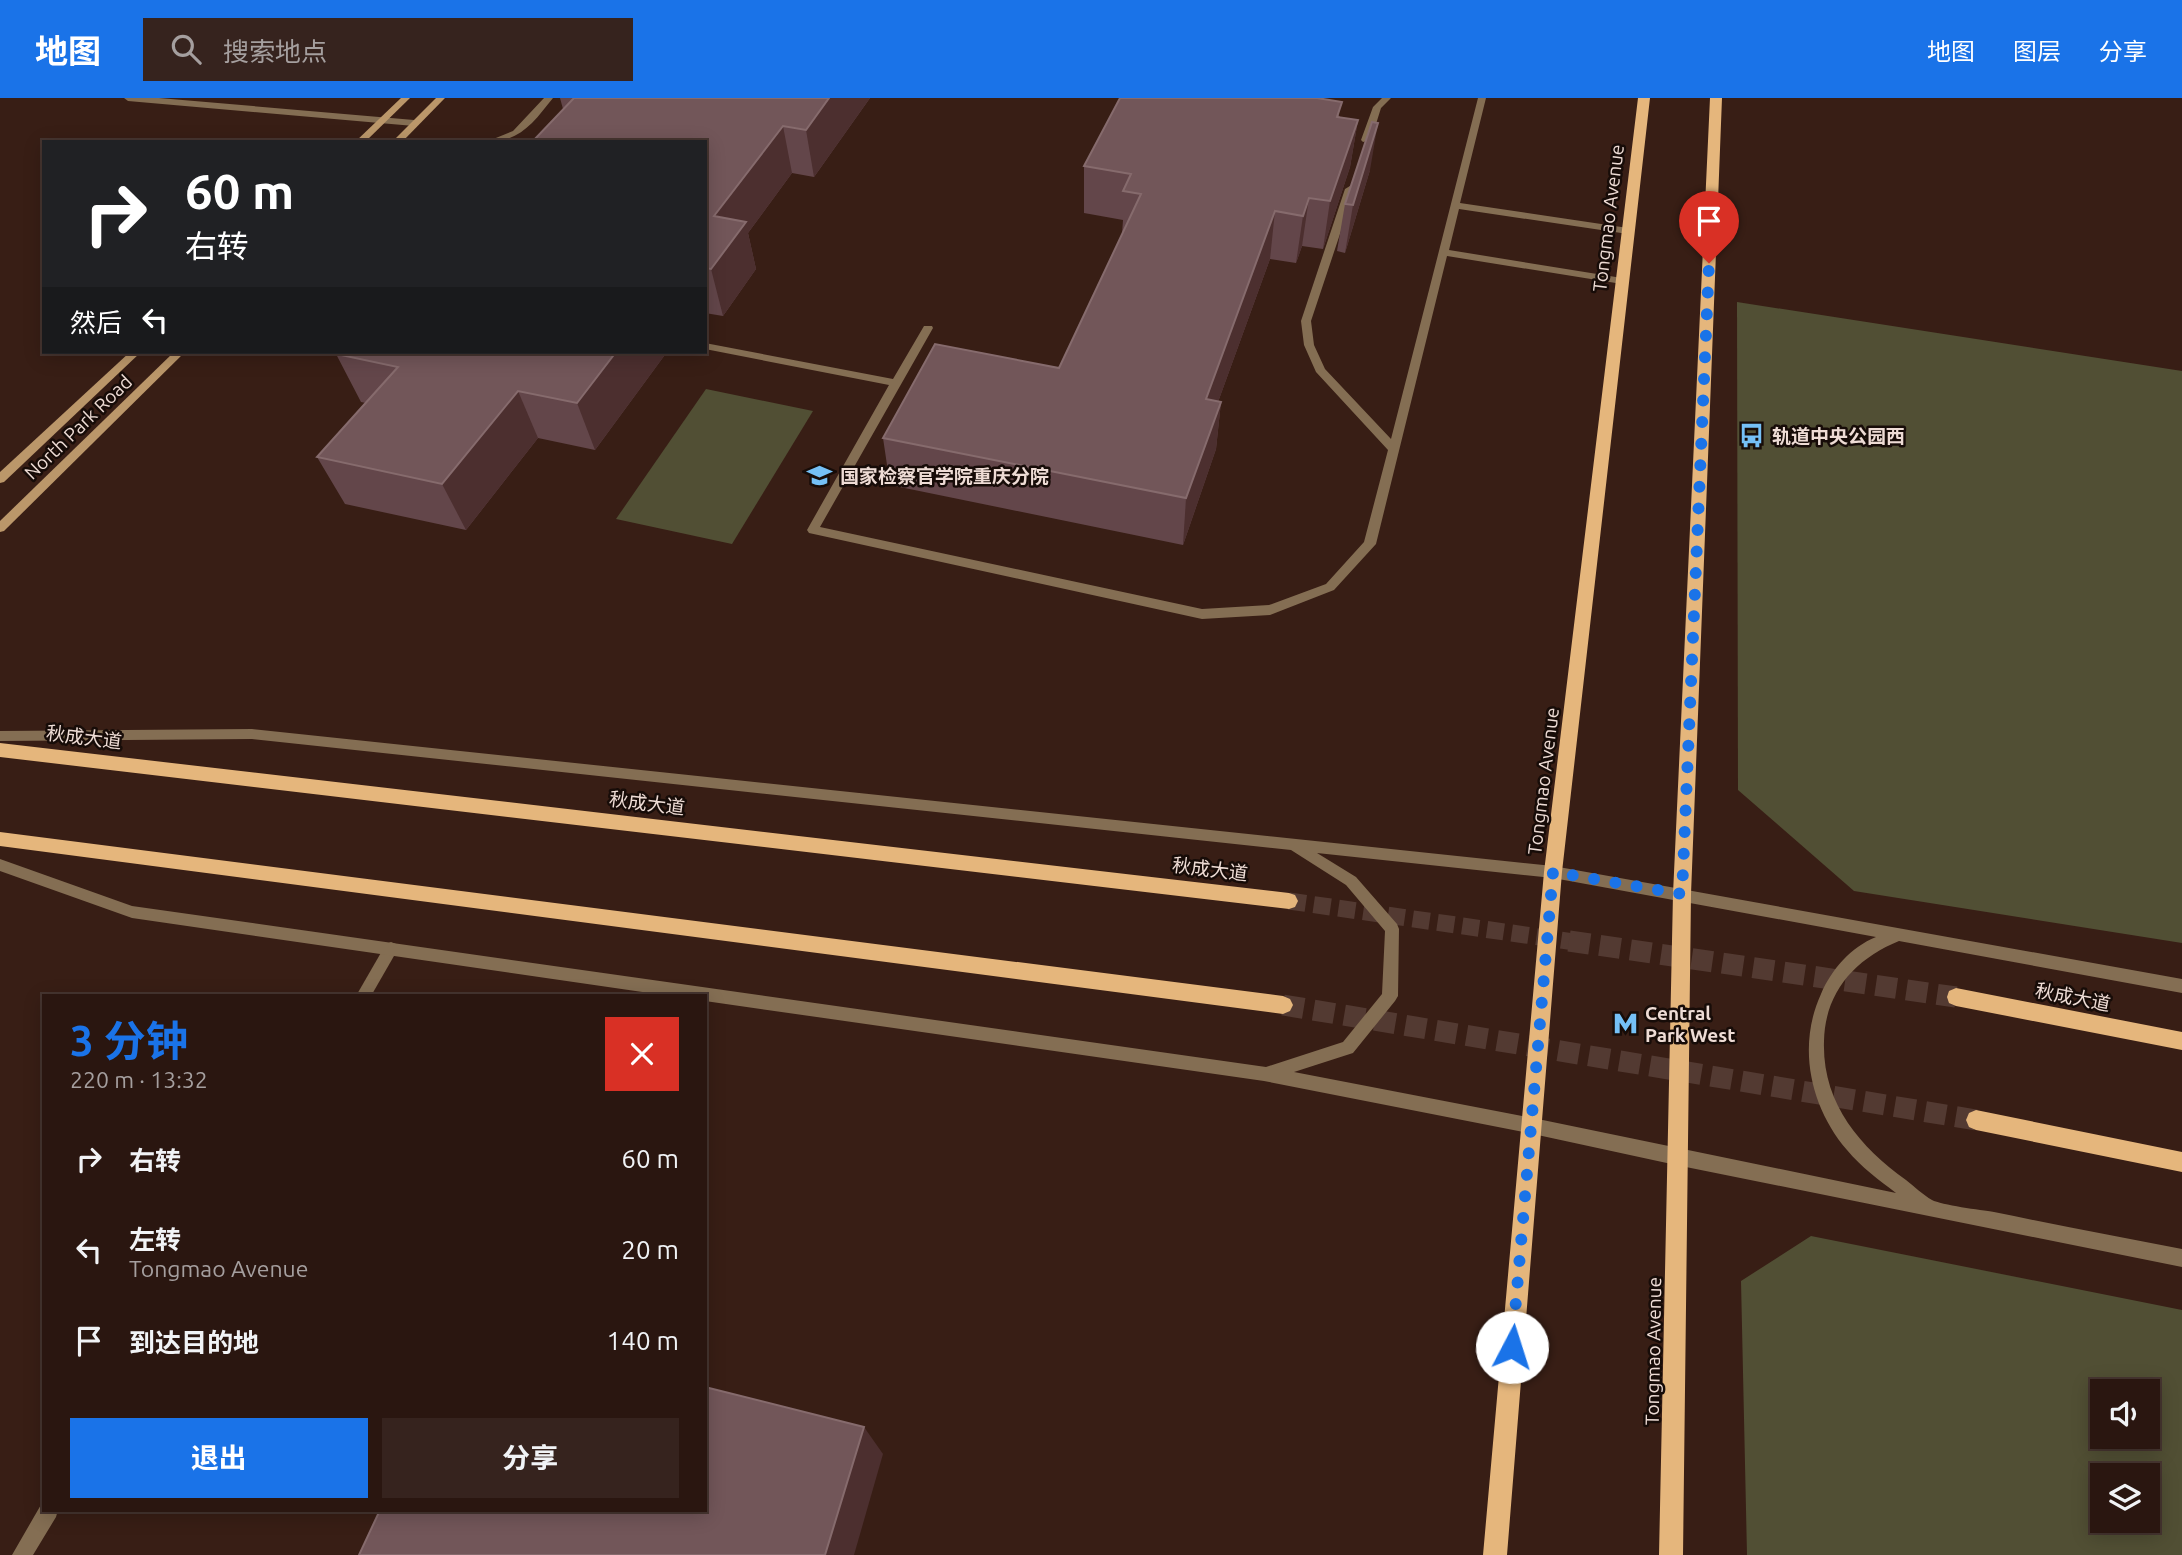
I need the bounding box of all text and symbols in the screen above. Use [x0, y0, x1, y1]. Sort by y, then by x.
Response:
search box [143, 18, 633, 81]
icon: search [167, 30, 205, 68]
text: 地图 [35, 32, 101, 69]
text: 搜索地点 [223, 37, 327, 66]
text: 地图 [1927, 38, 1975, 65]
text: 图层 [2013, 38, 2061, 65]
text: 分享 [2099, 38, 2147, 65]
street label: Tongmao Avenue [1588, 143, 1628, 293]
text: 60 m [185, 163, 294, 218]
icon: right [70, 168, 161, 259]
pin [1679, 191, 1739, 263]
icon: arrive [1690, 202, 1728, 240]
text: 右转 [185, 228, 249, 264]
icon: left [136, 301, 174, 339]
text: 然后 [70, 308, 122, 337]
street label: North Park Road [20, 370, 136, 484]
bus stop icon: 轨道中央公园西 [1738, 422, 1766, 450]
place label: 轨道中央公园西 [1772, 425, 1905, 447]
school or university icon: 国家检察官学院重庆分院 [806, 462, 834, 490]
place label: 国家检察官学院重庆分院 [840, 465, 1049, 487]
street label: Tongmao Avenue [1523, 706, 1563, 856]
street label: 秋成大道 [45, 721, 123, 753]
street label: 秋成大道 [608, 787, 686, 819]
street label: 秋成大道 [1171, 853, 1249, 885]
street label: 秋成大道 [2034, 979, 2112, 1015]
place label: Central Park West [1645, 1002, 1735, 1046]
metro station icon: Central Park West [1611, 1010, 1639, 1038]
text: 3 分钟 [70, 1017, 188, 1064]
button: close [605, 1017, 679, 1091]
text: 220 m · 13:32 [70, 1067, 208, 1092]
icon: right [70, 1140, 108, 1178]
text: 60 m [621, 1144, 679, 1173]
text: 右转 [129, 1146, 181, 1175]
text: 左转 [129, 1225, 181, 1254]
icon: left [70, 1231, 108, 1269]
text: 20 m [621, 1235, 679, 1264]
text: Tongmao Avenue [129, 1256, 308, 1281]
street label: Tongmao Avenue [1641, 1277, 1665, 1425]
position arrow [1475, 1310, 1549, 1384]
icon: arrive [70, 1322, 108, 1360]
text: 140 m [607, 1326, 679, 1355]
text: 到达目的地 [129, 1328, 259, 1357]
map controls [2090, 1379, 2160, 1533]
button: sound [2090, 1379, 2160, 1449]
button: 退出 [70, 1418, 368, 1498]
button: 分享 [382, 1418, 679, 1498]
button: layers [2090, 1463, 2160, 1533]

